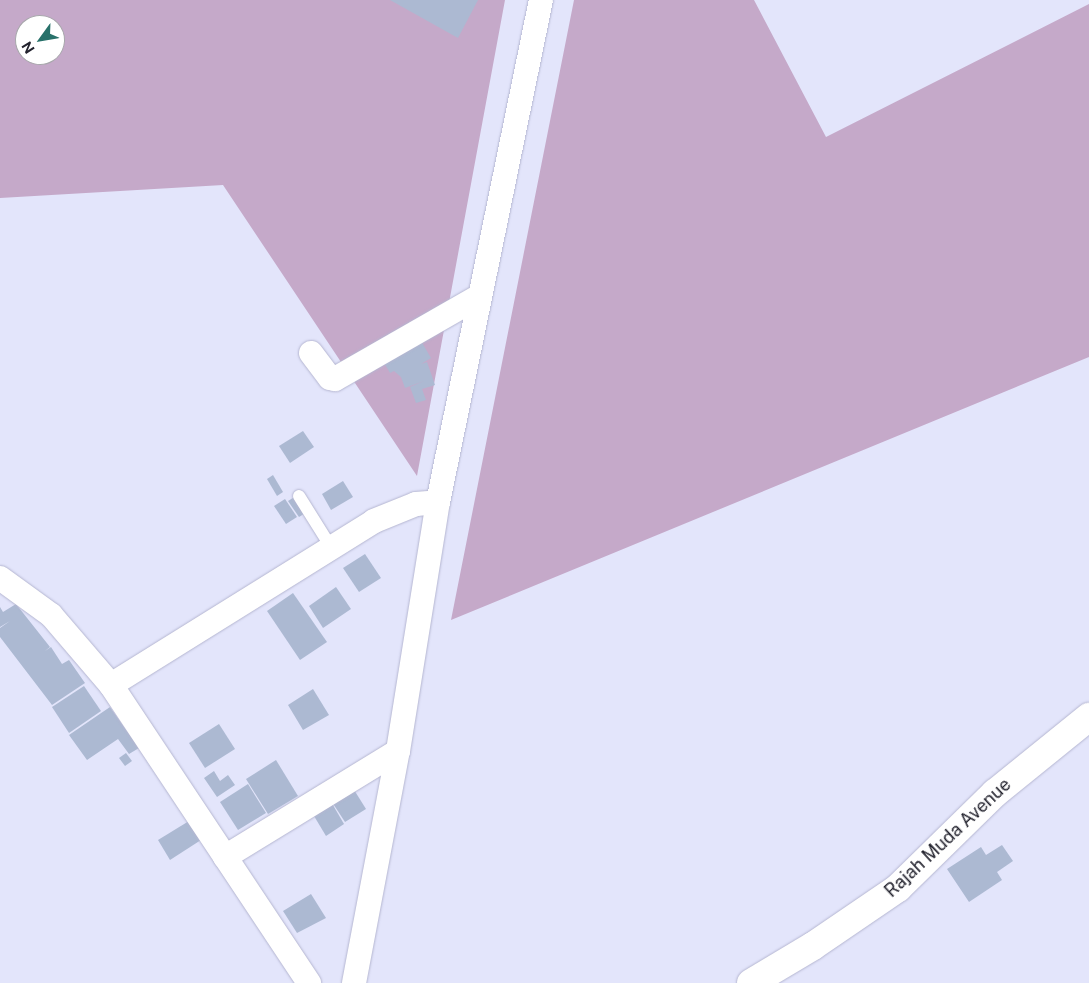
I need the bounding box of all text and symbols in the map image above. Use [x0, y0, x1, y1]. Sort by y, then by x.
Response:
north arrow [15, 15, 65, 65]
text: N [18, 39, 38, 56]
street label: Rajah Muda Avenue [880, 774, 1016, 902]

